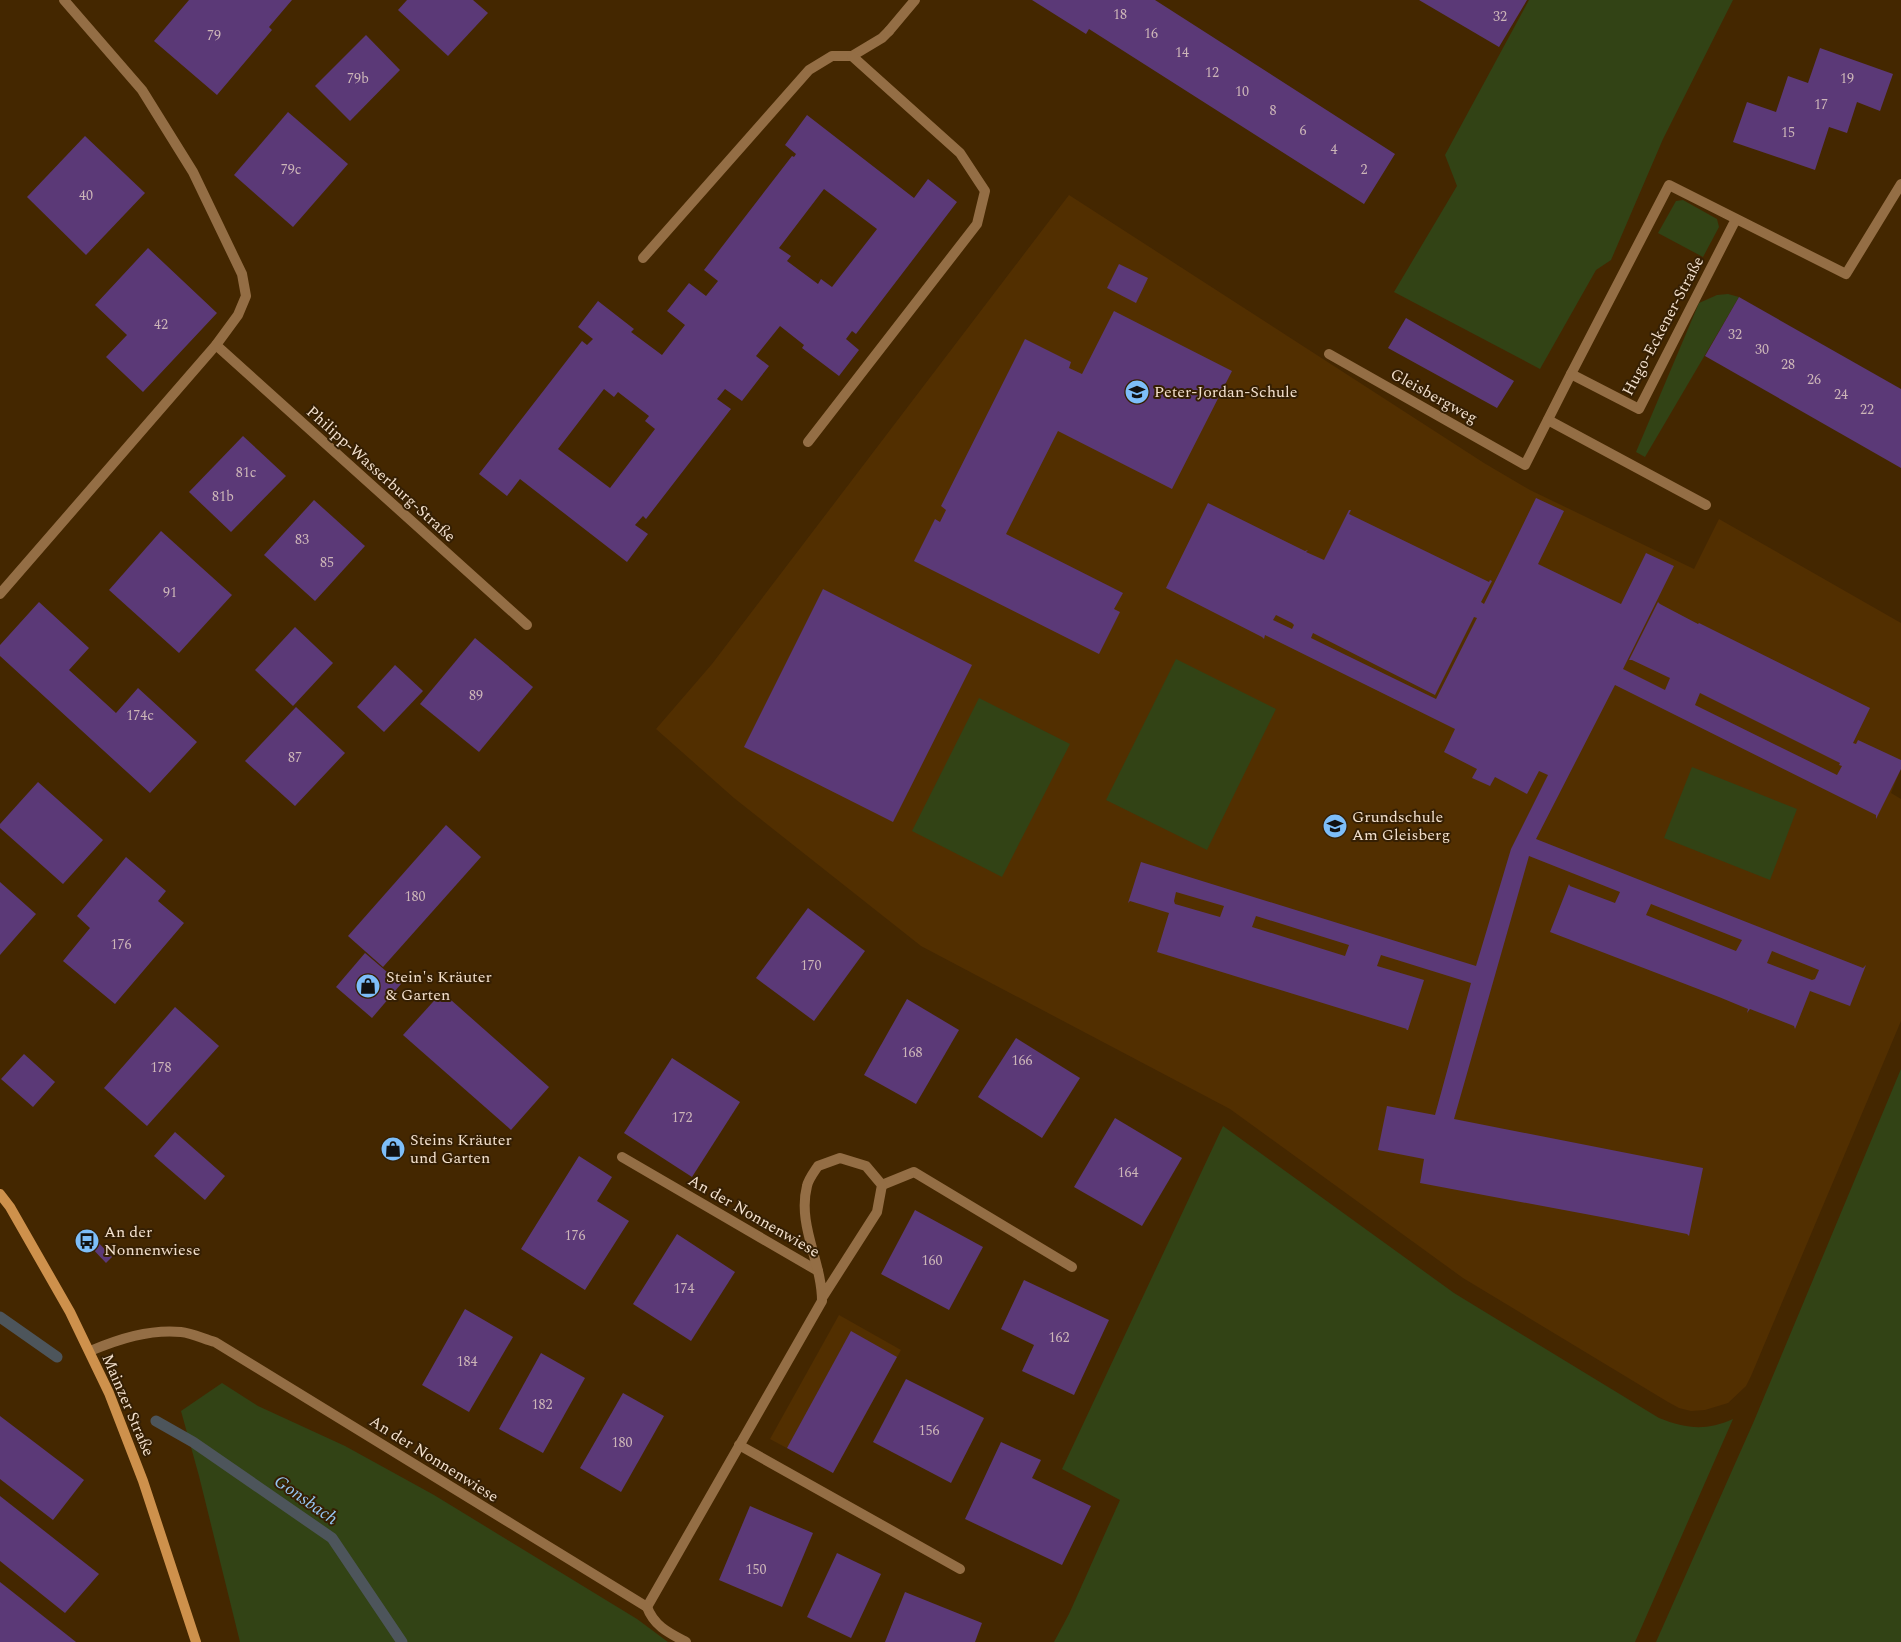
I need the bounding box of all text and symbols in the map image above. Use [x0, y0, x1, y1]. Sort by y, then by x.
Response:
house number: 18 [1113, 4, 1127, 25]
house number: 32 [1493, 6, 1507, 27]
house number: 16 [1144, 23, 1158, 44]
house number: 79 [207, 25, 221, 46]
house number: 14 [1175, 42, 1189, 63]
house number: 12 [1205, 62, 1219, 83]
house number: 79b [347, 68, 369, 89]
house number: 19 [1840, 68, 1854, 89]
house number: 10 [1235, 81, 1249, 102]
house number: 17 [1814, 94, 1828, 115]
house number: 8 [1270, 100, 1277, 121]
house number: 6 [1300, 120, 1307, 141]
house number: 15 [1781, 122, 1795, 143]
house number: 4 [1331, 139, 1338, 160]
house number: 79c [281, 159, 302, 180]
house number: 2 [1361, 159, 1368, 180]
house number: 40 [79, 185, 93, 206]
street label: Hugo-Eckener-Straße [1616, 252, 1710, 400]
house number: 42 [154, 314, 168, 335]
house number: 32 [1728, 324, 1742, 345]
house number: 30 [1755, 339, 1769, 360]
house number: 28 [1781, 354, 1795, 375]
street label: Gleisbergweg [1386, 362, 1482, 430]
house number: 26 [1807, 369, 1821, 390]
school or university icon: Peter-Jordan-Schule [1124, 379, 1150, 405]
place label: Peter-Jordan-Schule [1154, 380, 1297, 404]
house number: 24 [1834, 384, 1848, 405]
house number: 22 [1860, 399, 1874, 420]
street label: Philipp-Wasserburg-Straße [301, 400, 461, 548]
house number: 81c [236, 462, 257, 483]
house number: 81b [212, 486, 234, 507]
house number: 83 [295, 529, 309, 550]
house number: 85 [320, 552, 334, 573]
house number: 91 [163, 582, 177, 603]
house number: 89 [469, 685, 483, 706]
house number: 174c [126, 705, 154, 726]
house number: 87 [288, 747, 302, 768]
place label: Grundschule Am Gleisberg [1352, 805, 1450, 847]
school or university icon: Grundschule Am Gleisberg [1322, 813, 1348, 839]
house number: 180 [405, 886, 426, 907]
house number: 176 [111, 934, 132, 955]
house number: 170 [801, 955, 822, 976]
place label: Stein's Kräuter & Garten [386, 965, 492, 1007]
shop icon: Stein's Kräuter & Garten [355, 973, 381, 999]
house number: 168 [902, 1042, 923, 1063]
house number: 166 [1012, 1050, 1033, 1071]
house number: 178 [151, 1057, 172, 1078]
house number: 172 [672, 1107, 693, 1128]
place label: Steins Kräuter und Garten [410, 1128, 512, 1170]
shop icon: Steins Kräuter und Garten [380, 1136, 406, 1162]
house number: 164 [1118, 1162, 1139, 1183]
street label: An der Nonnenwiese [684, 1168, 824, 1264]
place label: An der Nonnenwiese [104, 1220, 200, 1262]
house number: 176 [565, 1225, 586, 1246]
bus stop icon: An der Nonnenwiese [74, 1228, 100, 1254]
house number: 160 [922, 1250, 943, 1271]
house number: 174 [674, 1278, 695, 1299]
house number: 162 [1049, 1327, 1070, 1348]
street label: Mainzer Straße [96, 1350, 160, 1460]
house number: 184 [457, 1351, 478, 1372]
house number: 182 [532, 1394, 553, 1415]
street label: An der Nonnenwiese [365, 1409, 503, 1509]
house number: 156 [919, 1420, 940, 1441]
house number: 180 [612, 1432, 633, 1453]
water label: Gonsbach [269, 1468, 343, 1532]
house number: 150 [746, 1559, 767, 1580]

